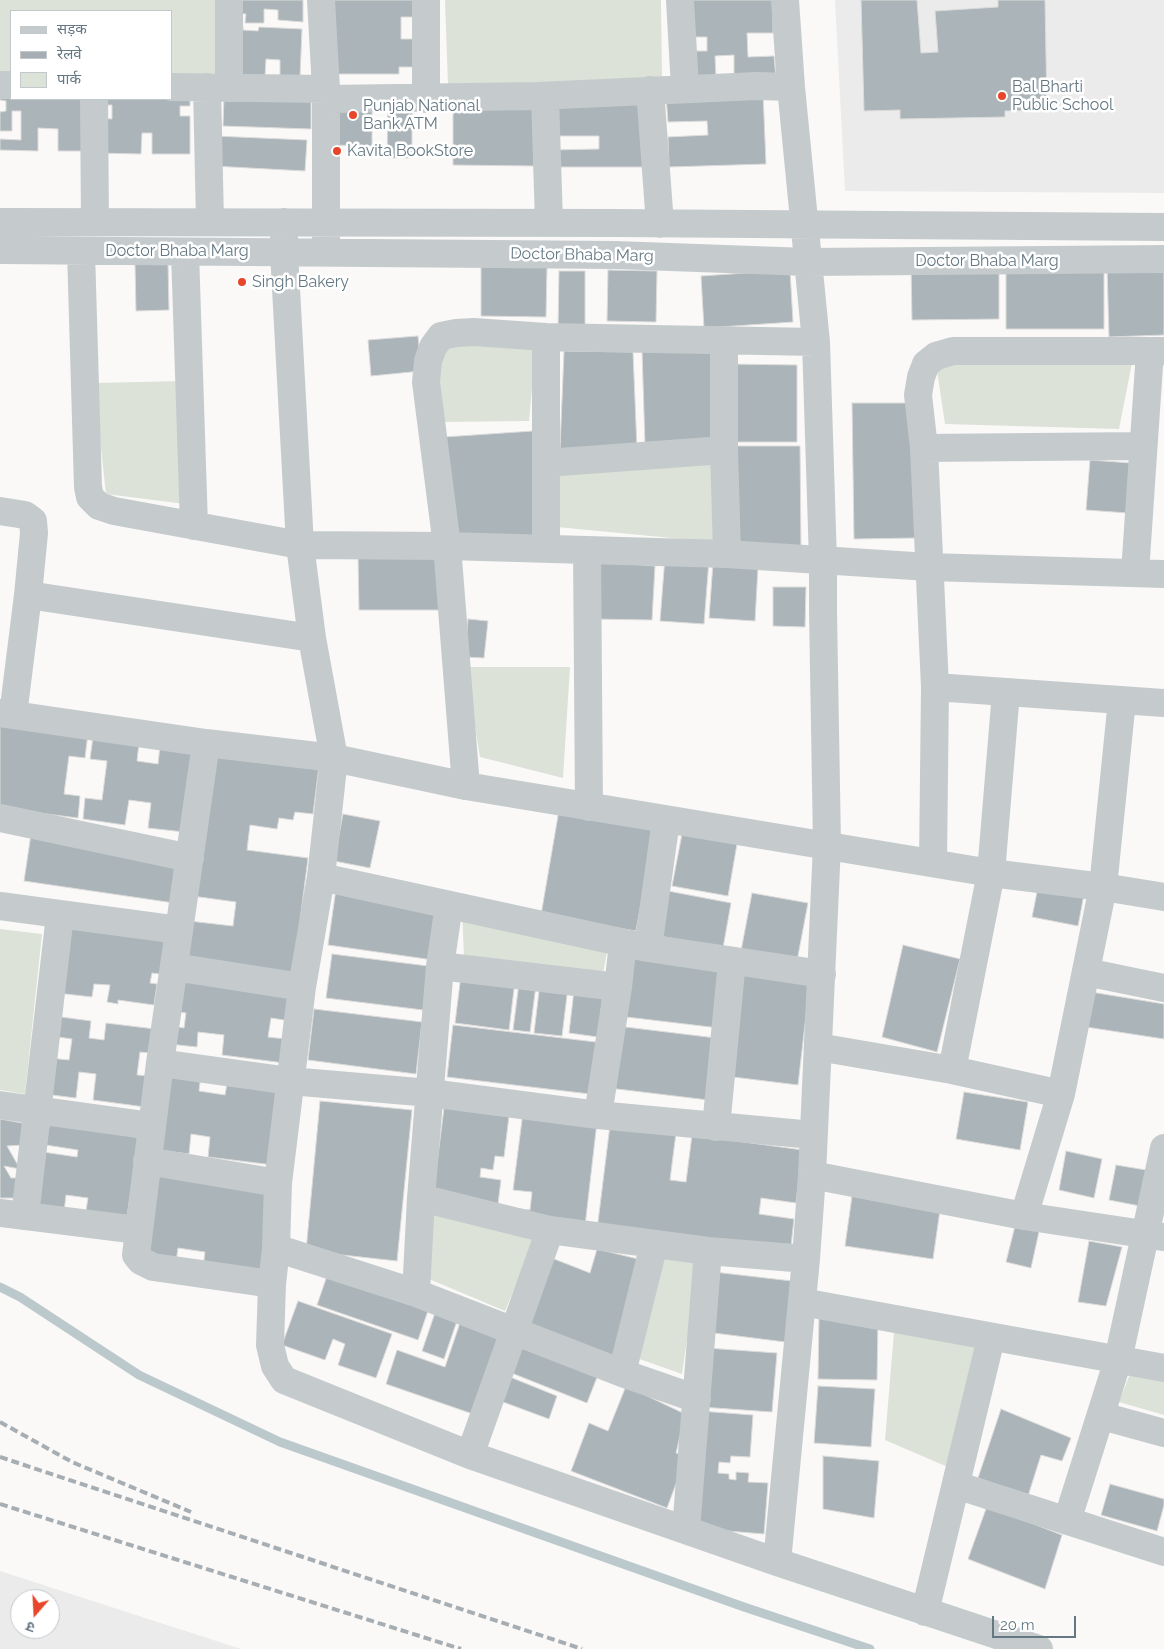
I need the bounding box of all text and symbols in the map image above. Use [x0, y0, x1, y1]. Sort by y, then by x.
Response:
legend [10, 10, 172, 100]
text: सड़क [57, 20, 87, 38]
text: रेलवे [57, 45, 82, 63]
text: पार्क [57, 70, 81, 88]
place label: Bal Bharti Public School [1012, 77, 1113, 115]
marker: Bal Bharti Public School [996, 90, 1008, 102]
place label: Punjab National Bank ATM [363, 96, 480, 134]
marker: Punjab National Bank ATM [347, 109, 359, 121]
place label: Kavita BookStore [347, 141, 473, 161]
marker: Kavita BookStore [331, 145, 343, 157]
street label: Doctor Bhaba Marg [105, 241, 249, 261]
street label: Doctor Bhaba Marg [510, 244, 654, 266]
street label: Doctor Bhaba Marg [915, 251, 1059, 271]
place label: Singh Bakery [252, 272, 349, 292]
marker: Singh Bakery [236, 276, 248, 288]
north arrow [10, 1589, 60, 1639]
scale bar [994, 1606, 1078, 1638]
text: 20 m [1000, 1616, 1035, 1634]
text: उ [24, 1618, 37, 1636]

